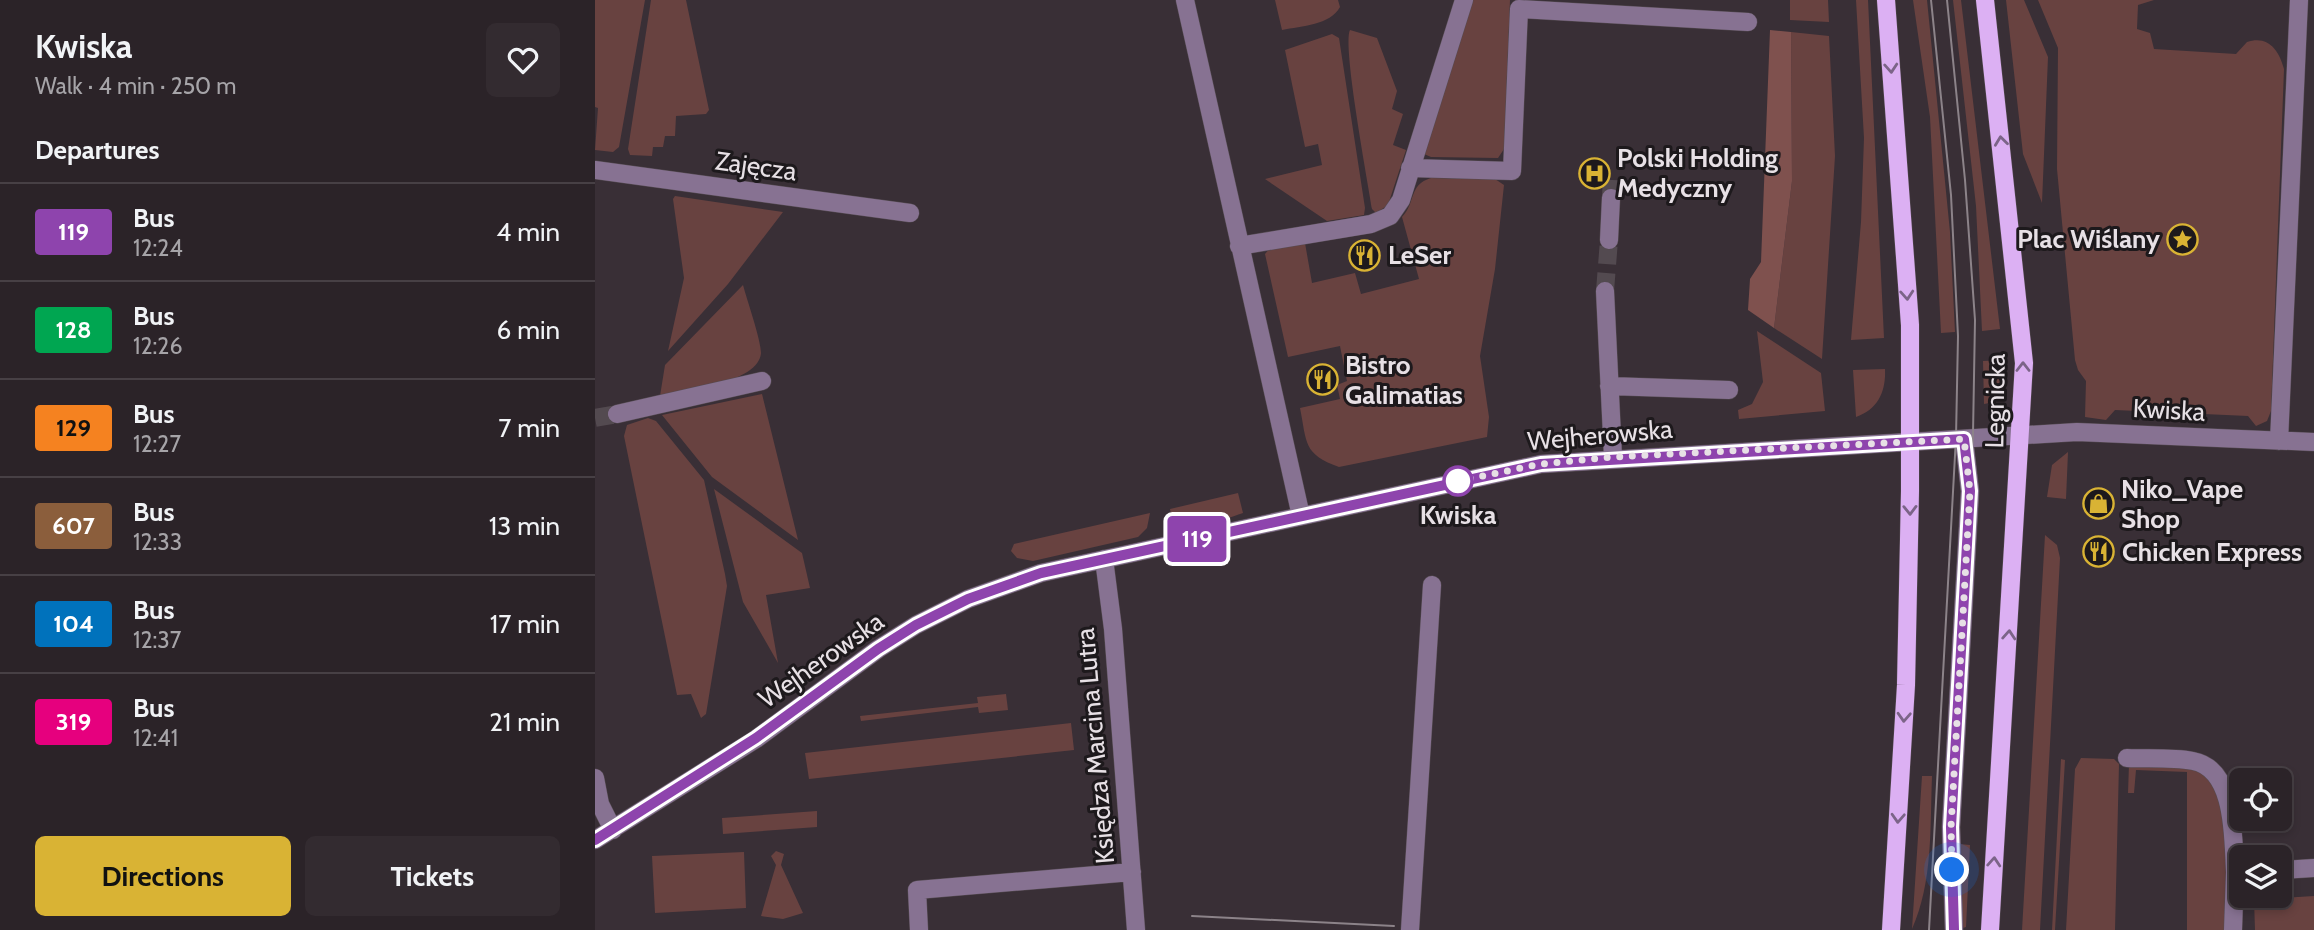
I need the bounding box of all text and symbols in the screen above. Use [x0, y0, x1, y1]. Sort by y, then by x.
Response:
button: heart [486, 23, 560, 97]
text: Kwiska [35, 26, 132, 66]
one-way arrow [1883, 63, 1898, 74]
text: Walk · 4 min · 250 m [35, 72, 237, 100]
text: Departures [35, 134, 159, 166]
one-way arrow [1994, 135, 2009, 147]
place label: Polski Holding Medyczny [1617, 142, 1778, 204]
street label: Zajęcza [713, 144, 799, 188]
hospital icon: Polski Holding Medyczny [1577, 156, 1611, 190]
text: Bus [133, 202, 174, 234]
text: 4 min [496, 216, 560, 248]
text: 119 [58, 217, 89, 246]
place icon: Plac Wiślany [2166, 222, 2200, 256]
place label: Plac Wiślany [2017, 223, 2160, 255]
text: 12:24 [133, 234, 183, 262]
restaurant icon: LeSer [1348, 238, 1382, 272]
place label: LeSer [1388, 239, 1451, 271]
one-way arrow [1899, 290, 1914, 301]
text: Bus [133, 300, 174, 332]
text: 6 min [497, 314, 560, 346]
text: 128 [55, 315, 92, 344]
text: 12:26 [133, 332, 182, 360]
place label: Bistro Galimatias [1345, 349, 1463, 411]
street label: Legnicka [1978, 353, 2012, 449]
one-way arrow [2015, 361, 2031, 372]
restaurant icon: Bistro Galimatias [1305, 363, 1339, 397]
street label: Kwiska [2132, 392, 2207, 428]
text: Bus [133, 398, 174, 430]
text: 7 min [498, 412, 560, 444]
text: 129 [56, 413, 91, 442]
street label: Wejherowska [1526, 413, 1674, 457]
text: 12:27 [133, 430, 181, 458]
marker: Kwiska [1443, 466, 1473, 496]
place label: Niko_Vape Shop [2121, 473, 2243, 535]
shop icon: Niko_Vape Shop [2081, 487, 2115, 521]
text: Bus [133, 496, 174, 528]
place label: Kwiska [1420, 499, 1496, 531]
one-way arrow [1902, 505, 1918, 516]
text: 13 min [489, 510, 560, 542]
text: 607 [52, 511, 95, 540]
line badge: 119 [1157, 516, 1237, 562]
text: 119 [1181, 524, 1213, 553]
text: 12:33 [133, 528, 182, 556]
restaurant icon: Chicken Express [2082, 535, 2116, 569]
place label: Chicken Express [2122, 536, 2302, 568]
text: Bus [133, 594, 174, 626]
street label: Wejherowska [752, 605, 890, 715]
text: 17 min [490, 608, 560, 640]
text: 104 [53, 609, 94, 638]
text: 12:37 [133, 626, 181, 654]
street label: Księdza Marcina Lutra [1069, 626, 1121, 865]
one-way arrow [2001, 629, 2016, 640]
text: Bus [133, 692, 174, 724]
text: 21 min [489, 706, 560, 738]
text: 319 [56, 707, 91, 736]
one-way arrow [1896, 712, 1911, 723]
text: 12:41 [133, 724, 178, 752]
map controls [2229, 768, 2292, 908]
button: locate [2229, 768, 2292, 831]
one-way arrow [1891, 813, 1906, 824]
button: Directions [35, 836, 291, 916]
button: Tickets [305, 836, 560, 916]
button: layers [2229, 845, 2292, 908]
your location [1934, 852, 1969, 887]
one-way arrow [1986, 856, 2001, 867]

